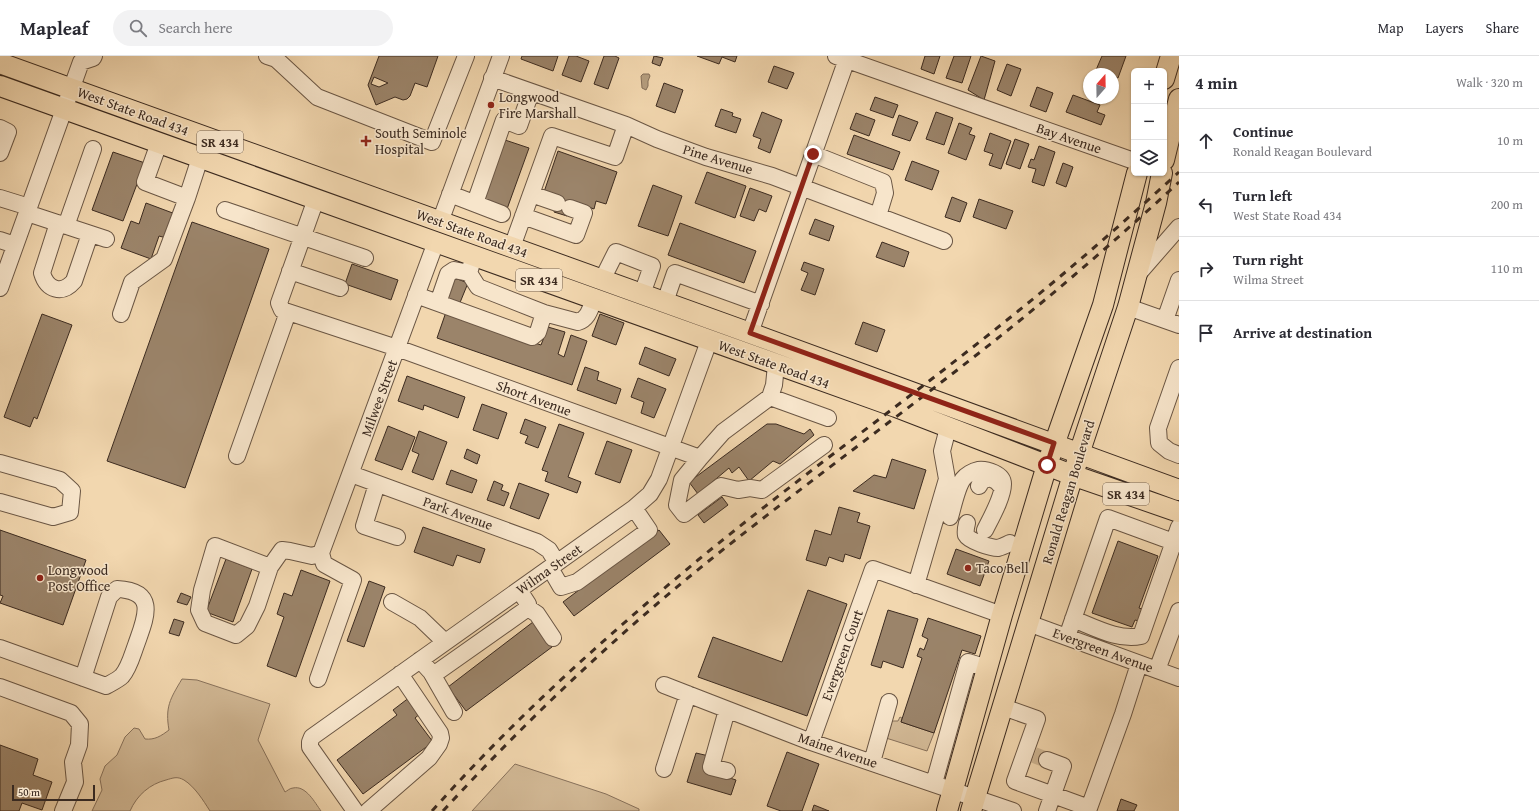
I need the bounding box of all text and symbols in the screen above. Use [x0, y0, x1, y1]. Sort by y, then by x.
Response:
search box [113, 10, 393, 46]
text: Mapleaf [20, 14, 89, 42]
icon: search [127, 17, 149, 39]
text: Search here [159, 17, 233, 38]
text: Map [1378, 18, 1404, 38]
text: Layers [1426, 18, 1464, 38]
text: Share [1486, 18, 1519, 38]
north arrow [1083, 68, 1119, 104]
map controls [1131, 68, 1167, 176]
button: + [1131, 68, 1167, 104]
text: 4 min [1195, 70, 1237, 95]
text: Walk · 320 m [1456, 73, 1523, 92]
street label: West State Road 434 [75, 82, 192, 141]
place label: Longwood Fire Marshall [499, 87, 577, 123]
marker: Longwood Fire Marshall [486, 100, 496, 110]
button: − [1131, 104, 1167, 140]
street label: Bay Avenue [1034, 118, 1105, 159]
text: Continue [1233, 121, 1294, 142]
place label: South Seminole Hospital [375, 123, 467, 159]
icon: ahead [1195, 130, 1217, 152]
road number: SR 434 [197, 131, 243, 153]
text: 10 m [1497, 131, 1523, 150]
marker: South Seminole Hospital [360, 135, 372, 147]
street label: Pine Avenue [681, 139, 756, 179]
button: layers [1131, 140, 1167, 176]
text: Ronald Reagan Boulevard [1233, 142, 1372, 161]
route end [804, 145, 822, 163]
text: Turn left [1233, 185, 1292, 206]
icon: left [1195, 194, 1217, 216]
text: 200 m [1491, 195, 1523, 214]
street label: West State Road 434 [414, 204, 531, 263]
text: West State Road 434 [1233, 206, 1342, 225]
text: Turn right [1233, 249, 1304, 270]
icon: right [1195, 258, 1217, 280]
text: 110 m [1491, 259, 1523, 278]
road number: SR 434 [516, 269, 562, 291]
text: Wilma Street [1233, 270, 1304, 289]
icon: arrive [1195, 322, 1217, 344]
text: Arrive at destination [1233, 322, 1372, 343]
street label: West State Road 434 [716, 335, 833, 394]
street label: Milwee Street [356, 357, 402, 439]
street label: Short Avenue [494, 375, 575, 421]
street label: Ronald Reagan Boulevard [1037, 417, 1100, 566]
route start [1038, 456, 1056, 474]
road number: SR 434 [1103, 483, 1149, 505]
street label: Park Avenue [420, 491, 496, 535]
street label: Wilma Street [512, 539, 586, 599]
place label: Taco Bell [976, 558, 1029, 578]
place label: Longwood Post Office [48, 560, 111, 596]
marker: Taco Bell [963, 563, 973, 573]
marker: Longwood Post Office [35, 573, 45, 583]
street label: Evergreen Court [816, 607, 868, 703]
street label: Evergreen Avenue [1050, 623, 1156, 678]
street label: Maine Avenue [796, 727, 881, 773]
scale bar [12, 783, 95, 802]
text: 50 m [18, 784, 40, 800]

